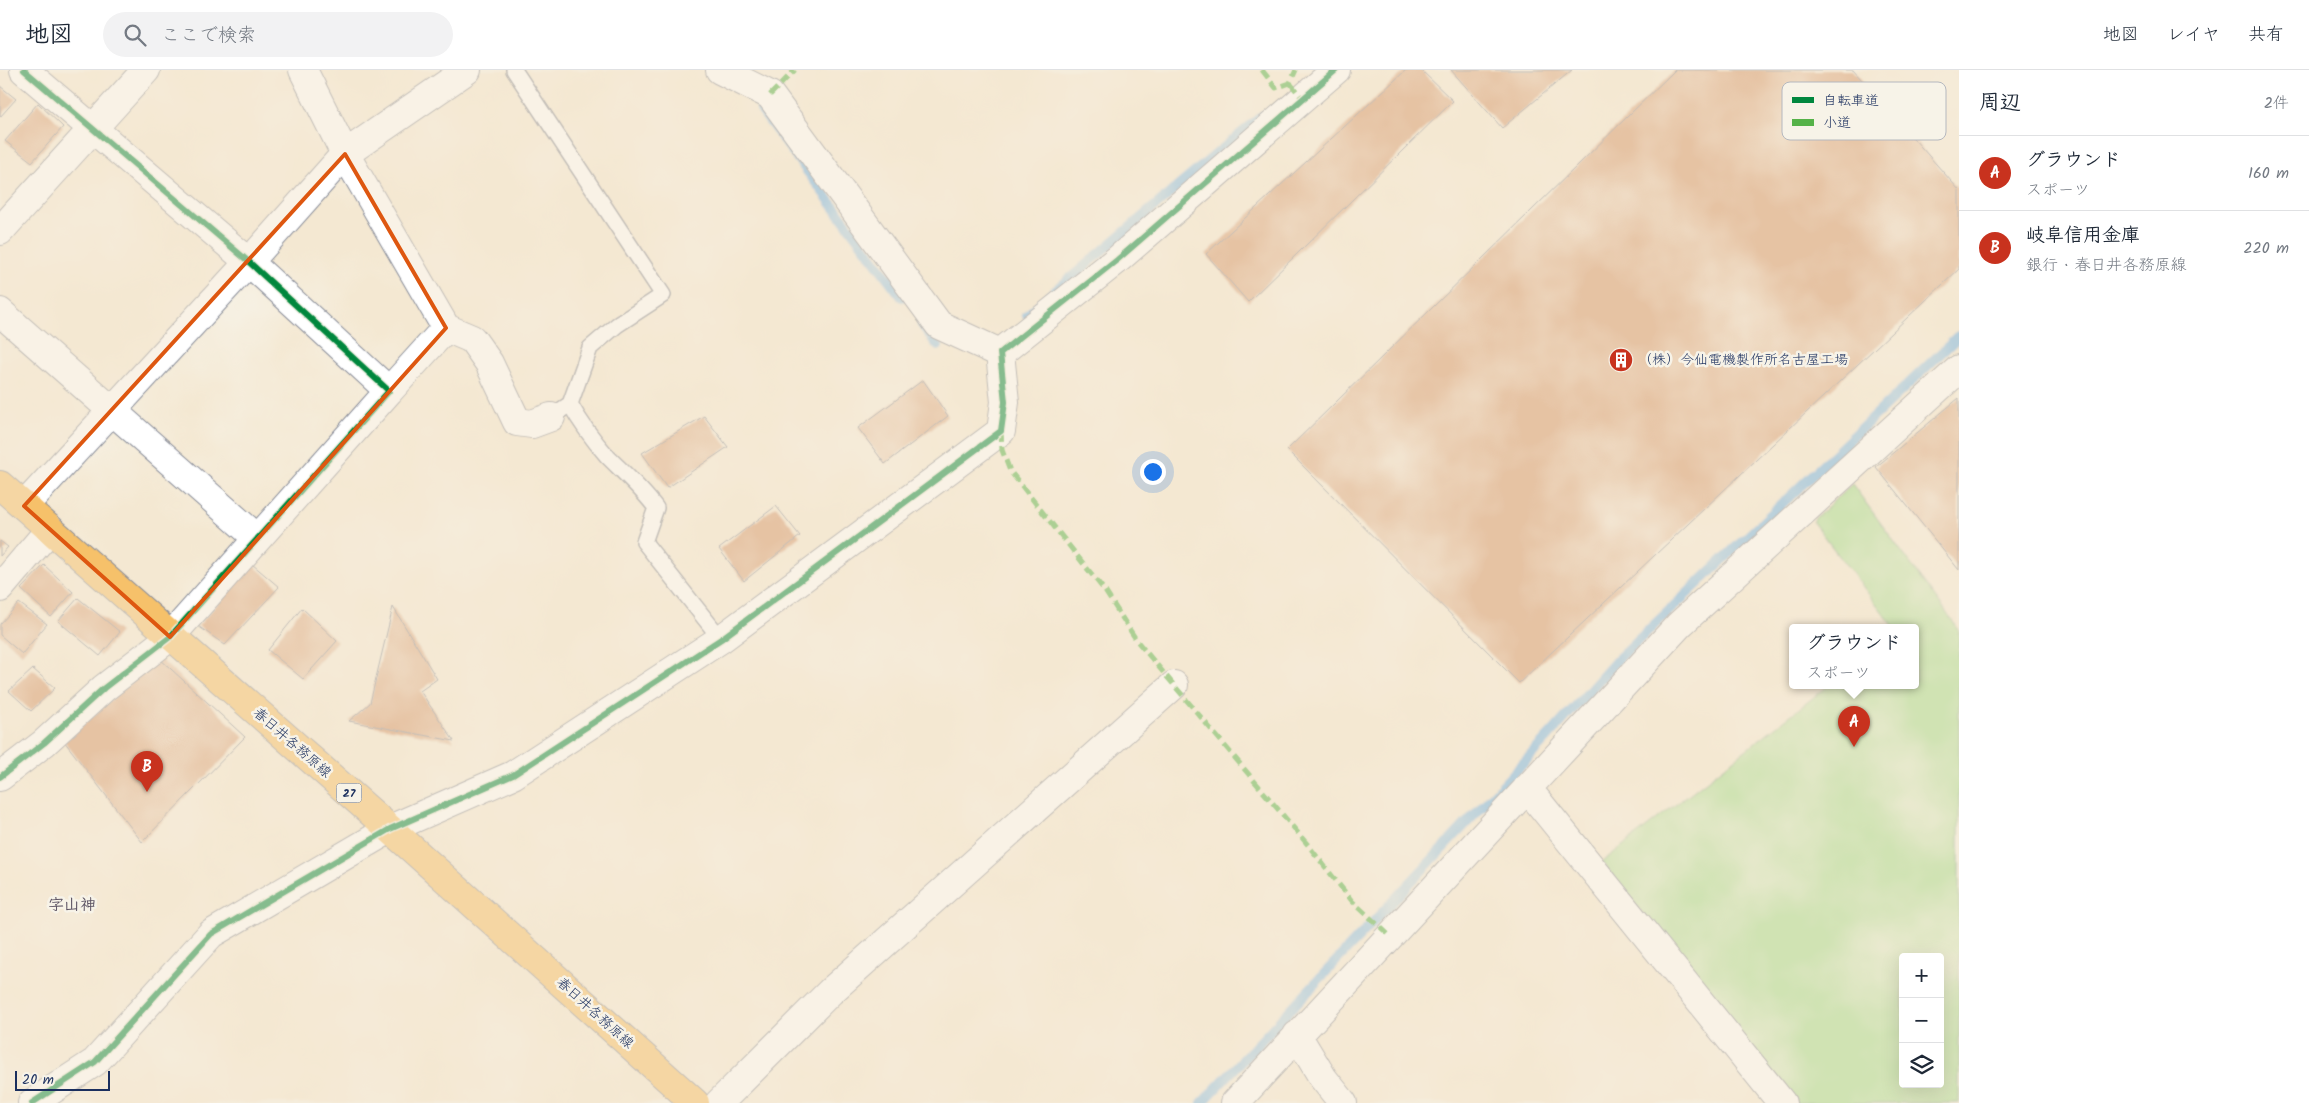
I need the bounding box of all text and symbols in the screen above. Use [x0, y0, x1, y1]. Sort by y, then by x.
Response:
search box [103, 12, 453, 57]
text: 地図 [25, 16, 73, 55]
icon: search [121, 21, 149, 49]
text: ここで検索 [161, 21, 256, 51]
text: 地図 [2103, 21, 2139, 50]
text: レイヤ [2167, 21, 2220, 50]
text: 共有 [2248, 21, 2284, 50]
legend [1782, 82, 1946, 140]
text: 周辺 [1979, 87, 2021, 120]
text: 自転車道 [1823, 90, 1879, 112]
text: 2件 [2264, 91, 2289, 116]
text: 小道 [1823, 112, 1851, 134]
text: グラウンド [2026, 146, 2121, 176]
text: A [1990, 161, 2000, 186]
text: 160 m [2248, 161, 2289, 186]
text: スポーツ [2026, 178, 2090, 203]
text: 岐阜信用金庫 [2026, 221, 2140, 251]
text: B [1990, 236, 2000, 261]
text: 220 m [2243, 236, 2289, 261]
text: 銀行 · 春日井各務原線 [2026, 253, 2187, 278]
building icon: （株）今仙電機製作所名古屋工場 [1608, 347, 1634, 373]
place label: （株）今仙電機製作所名古屋工場 [1638, 349, 1848, 371]
your location [1140, 459, 1166, 485]
popup [1789, 624, 1919, 689]
text: グラウンド [1806, 629, 1902, 659]
text: スポーツ [1806, 661, 1870, 686]
street label: 春日井各務原線 [248, 703, 336, 783]
pin: A [1838, 706, 1870, 747]
pin: B [131, 751, 163, 792]
road number: 27 [336, 784, 362, 802]
district label: 字山神 [48, 893, 96, 918]
map controls [1899, 953, 1944, 1088]
button: + [1899, 953, 1944, 998]
street label: 春日井各務原線 [551, 972, 639, 1054]
button: − [1899, 998, 1944, 1043]
button: layers [1899, 1043, 1944, 1088]
scale bar [15, 1068, 110, 1091]
text: 20 m [22, 1069, 54, 1091]

